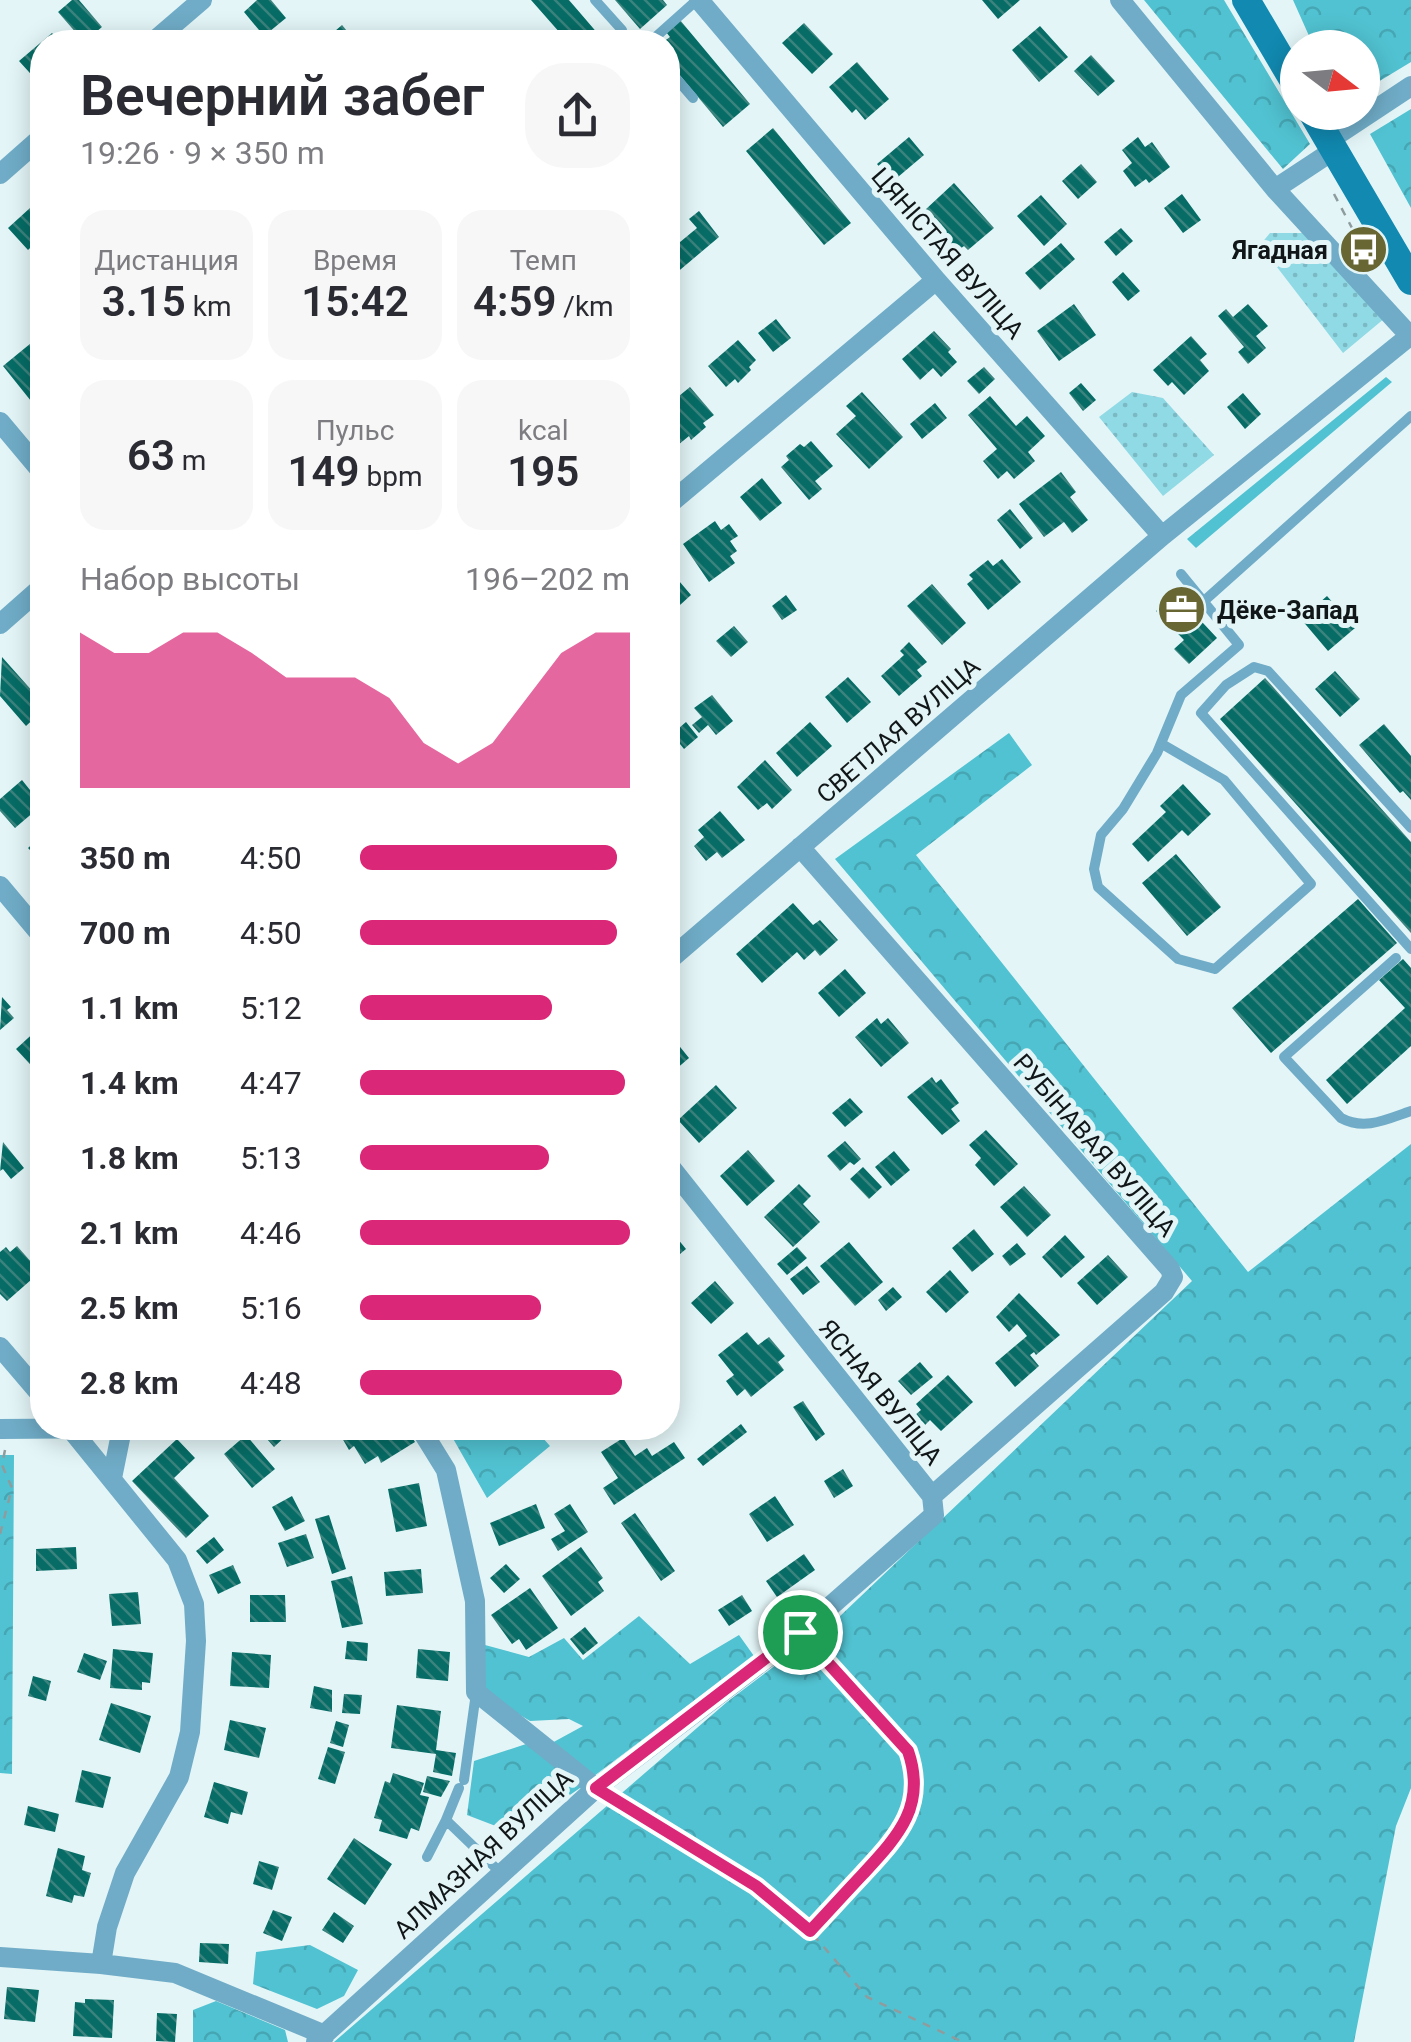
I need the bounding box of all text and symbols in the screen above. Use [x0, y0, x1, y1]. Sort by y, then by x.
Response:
north arrow [1280, 30, 1380, 130]
map controls [1280, 30, 1380, 130]
button: share [525, 63, 630, 168]
text: Вечерний забег [80, 64, 484, 128]
text: 19:26 · 9 × 350 m [80, 134, 325, 172]
street label: ЦЯНІСТАЯ ВУЛІЦА [866, 162, 1030, 345]
bus stop icon: Ягадная [1337, 224, 1389, 276]
place label: Ягадная [1231, 236, 1328, 265]
text: Дистанция [94, 244, 239, 277]
text: Время [313, 244, 397, 277]
text: Темп [510, 244, 577, 277]
text: 3.15 [102, 277, 186, 326]
text: 15:42 [301, 277, 409, 326]
text: 4:59 [473, 277, 556, 326]
text: km [186, 290, 231, 323]
text: /km [556, 290, 614, 323]
text: Пульс [316, 414, 394, 447]
text: kcal [518, 414, 569, 447]
text: 63 [127, 431, 175, 480]
text: m [175, 444, 206, 477]
text: 149 [288, 447, 360, 496]
text: 195 [507, 447, 579, 496]
text: bpm [360, 460, 422, 493]
text: Набор высоты [80, 560, 300, 598]
text: 196–202 m [465, 560, 630, 598]
office icon: Дёке-Запад [1156, 584, 1208, 636]
place label: Дёке-Запад [1217, 596, 1359, 625]
street label: СВЕТЛАЯ ВУЛІЦА [811, 652, 986, 809]
text: 350 m [80, 839, 171, 877]
text: 4:50 [240, 839, 302, 877]
text: 700 m [80, 914, 171, 952]
text: 4:50 [240, 914, 302, 952]
text: 1.1 km [80, 989, 179, 1027]
text: 5:12 [240, 989, 302, 1027]
street label: РУБІНАВАЯ ВУЛІЦА [1008, 1048, 1182, 1242]
text: 1.4 km [80, 1064, 179, 1102]
text: 4:47 [240, 1064, 302, 1102]
text: 1.8 km [80, 1139, 179, 1177]
text: 5:13 [240, 1139, 302, 1177]
text: 2.1 km [80, 1214, 179, 1252]
text: 4:46 [240, 1214, 302, 1252]
text: 2.5 km [80, 1289, 179, 1327]
text: 5:16 [240, 1289, 302, 1327]
street label: ЯСНАЯ ВУЛІЦА [813, 1314, 948, 1471]
text: 2.8 km [80, 1364, 179, 1402]
text: 4:48 [240, 1364, 302, 1402]
pin [758, 1590, 843, 1675]
icon: arrive [773, 1605, 828, 1660]
street label: АЛМАЗНАЯ ВУЛІЦА [388, 1764, 579, 1945]

